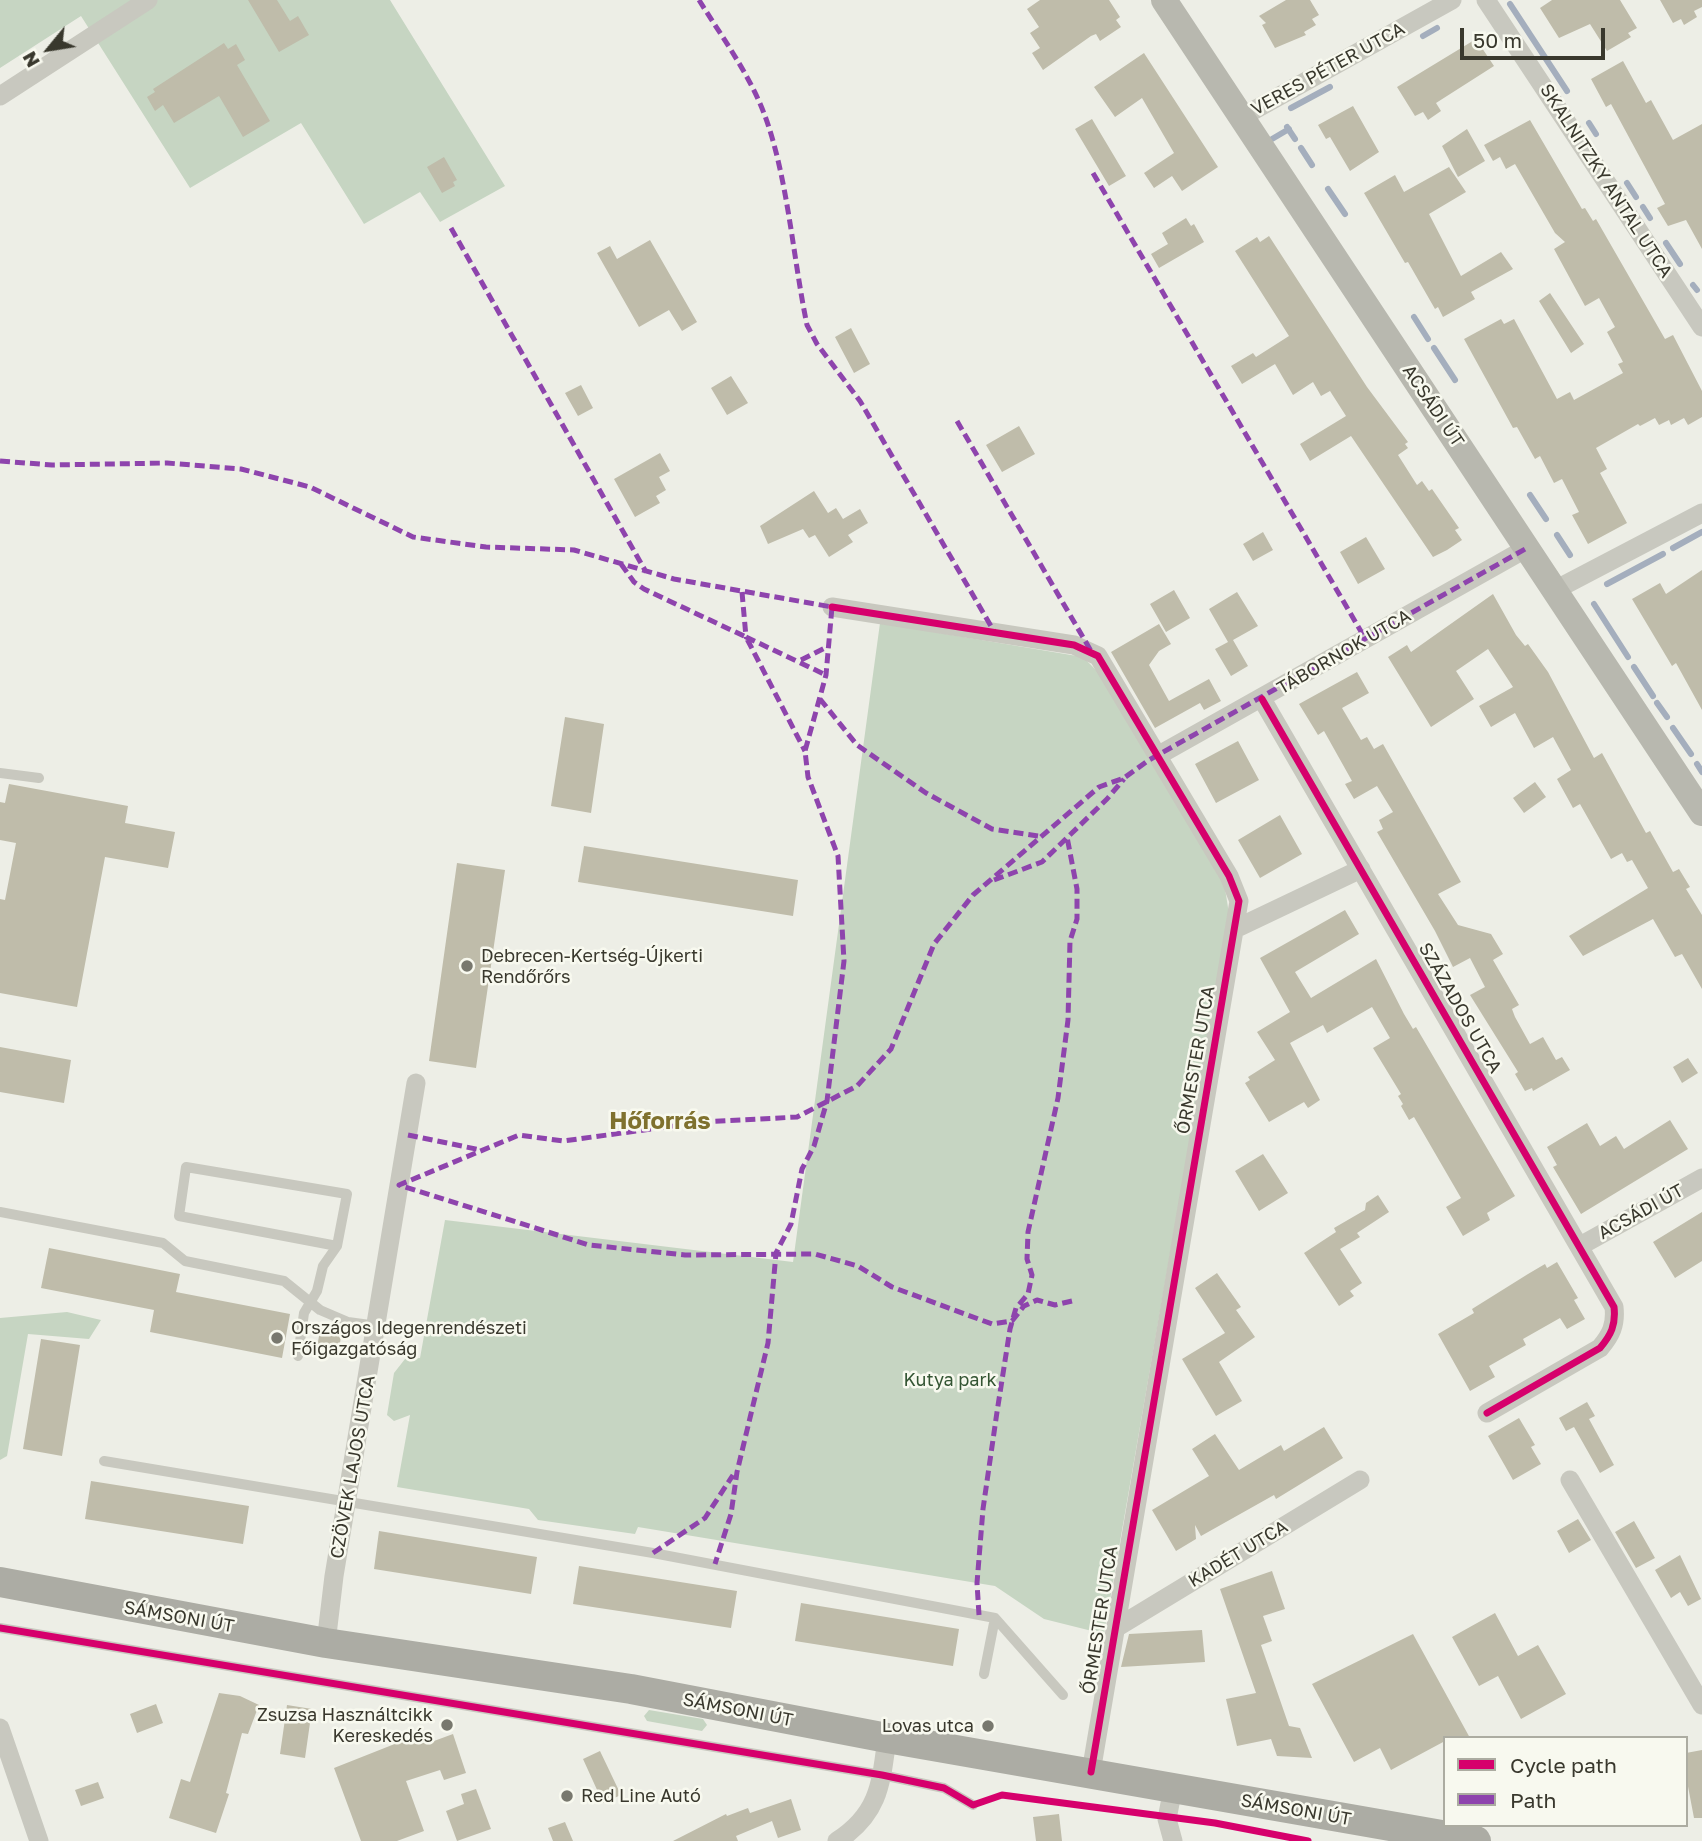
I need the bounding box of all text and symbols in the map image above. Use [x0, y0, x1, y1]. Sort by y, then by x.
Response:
north arrow [14, 14, 84, 84]
scale bar [1464, 14, 1609, 58]
street label: VERES PÉTER UTCA [1248, 18, 1408, 120]
text: 50 m [1473, 27, 1522, 53]
text: N [17, 48, 44, 72]
street label: SKALNITZKY ANTAL UTCA [1535, 80, 1677, 282]
street label: ACSÁDI ÚT [1398, 361, 1468, 451]
street label: TÁBORNOK UTCA [1273, 605, 1415, 699]
street label: SZÁZADOS UTCA [1414, 939, 1506, 1077]
place label: Debrecen-Kertség-Újkerti Rendőrőrs [481, 945, 703, 988]
marker: Debrecen-Kertség-Újkerti Rendőrőrs [459, 958, 475, 974]
street label: ŐRMESTER UTCA [1172, 984, 1220, 1136]
district label: Hőforrás [609, 1107, 711, 1135]
street label: ACSÁDI ÚT [1594, 1180, 1688, 1244]
place label: Országos Idegenrendészeti Főigazgatóság [291, 1317, 527, 1360]
marker: Országos Idegenrendészeti Főigazgatóság [269, 1330, 285, 1346]
park label: Kutya park [903, 1369, 997, 1391]
street label: CZÖVEK LAJOS UTCA [326, 1374, 380, 1560]
street label: KADÉT UTCA [1184, 1516, 1292, 1592]
street label: ŐRMESTER UTCA [1078, 1544, 1122, 1696]
street label: SÁMSONI ÚT [122, 1597, 236, 1637]
street label: SÁMSONI ÚT [681, 1689, 795, 1731]
place label: Zsuzsa Használtcikk Kereskedés [257, 1704, 433, 1746]
place label: Lovas utca [882, 1715, 974, 1737]
marker: Zsuzsa Használtcikk Kereskedés [439, 1717, 455, 1733]
marker: Lovas utca [980, 1718, 996, 1734]
legend [1443, 1736, 1688, 1827]
text: Cycle path [1510, 1752, 1617, 1778]
place label: Red Line Autó [581, 1785, 701, 1807]
text: Path [1510, 1787, 1557, 1813]
marker: Red Line Autó [559, 1788, 575, 1804]
street label: SÁMSONI ÚT [1239, 1790, 1353, 1830]

